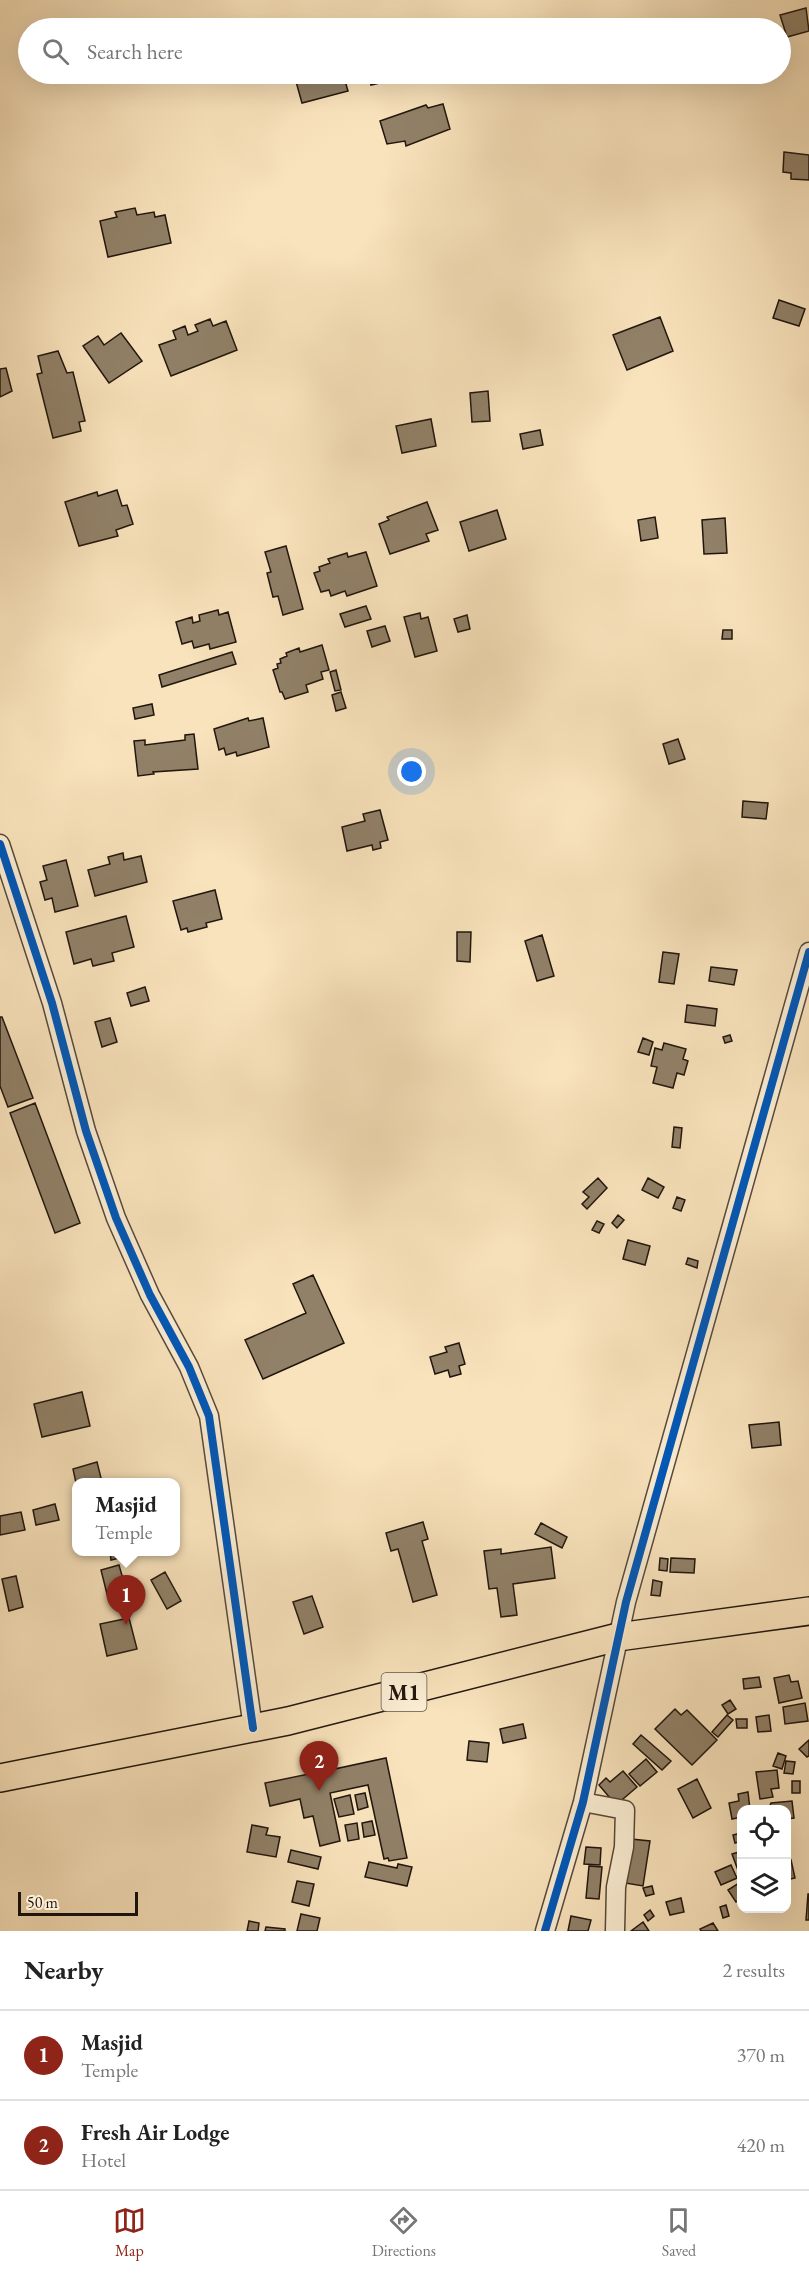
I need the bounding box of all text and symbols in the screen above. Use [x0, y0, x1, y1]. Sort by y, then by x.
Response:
search box [18, 18, 791, 84]
icon: search [39, 35, 72, 68]
text: Search here [87, 37, 182, 66]
your location [397, 757, 426, 786]
popup [72, 1478, 180, 1556]
text: Masjid [95, 1490, 157, 1519]
text: Temple [95, 1519, 152, 1545]
pin: 1 [106, 1576, 146, 1625]
road number: M1 [382, 1673, 426, 1711]
pin: 2 [300, 1742, 338, 1791]
map controls [737, 1805, 791, 1913]
button: locate [737, 1805, 791, 1859]
button: layers [737, 1859, 791, 1913]
scale bar [18, 1889, 138, 1916]
text: 50 m [27, 1892, 58, 1913]
text: Nearby [24, 1953, 104, 1987]
text: 2 results [722, 1957, 785, 1983]
text: Masjid [81, 2028, 143, 2057]
text: 1 [38, 2042, 49, 2068]
text: 370 m [737, 2042, 785, 2068]
text: Temple [81, 2057, 138, 2083]
text: Fresh Air Lodge [81, 2118, 229, 2147]
text: 2 [38, 2132, 49, 2158]
text: 420 m [737, 2132, 785, 2158]
text: Hotel [81, 2147, 126, 2173]
tab: Map [113, 2204, 146, 2261]
tab: Directions [372, 2204, 436, 2261]
tab: Saved [662, 2204, 696, 2261]

